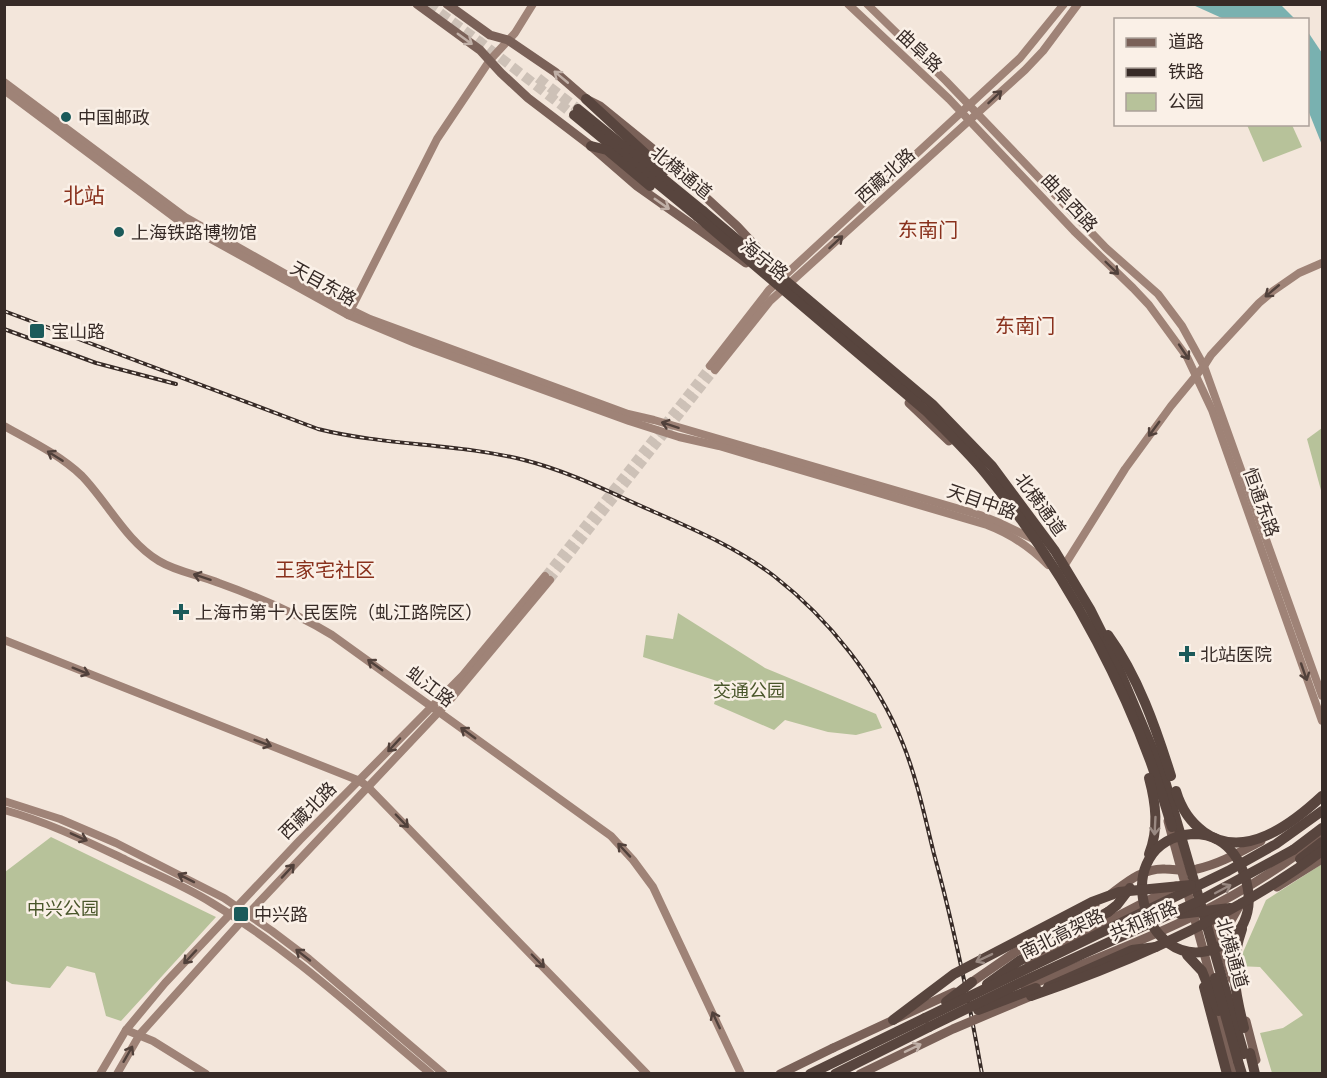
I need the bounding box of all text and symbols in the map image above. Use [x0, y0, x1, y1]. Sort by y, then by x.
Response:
legend [1114, 18, 1309, 126]
street label: 曲阜路 [893, 24, 947, 76]
text: 道路 [1168, 30, 1204, 52]
one-way arrow [456, 32, 472, 45]
text: 铁路 [1168, 60, 1204, 82]
one-way arrow [554, 70, 569, 84]
one-way arrow [988, 90, 1003, 104]
text: 公园 [1168, 90, 1204, 112]
place label: 中国邮政 [78, 106, 150, 128]
marker: 中国邮政 [59, 110, 73, 124]
street label: 北横通道 [647, 141, 717, 203]
street label: 西藏北路 [851, 143, 919, 207]
street label: 曲阜西路 [1037, 168, 1103, 236]
district label: 北站 [63, 182, 105, 207]
one-way arrow [654, 198, 670, 210]
district label: 东南门 [898, 217, 958, 241]
place label: 上海铁路博物馆 [131, 221, 257, 243]
marker: 上海铁路博物馆 [112, 225, 126, 239]
street label: 海宁路 [737, 234, 793, 284]
one-way arrow [828, 235, 843, 250]
street label: 天目东路 [287, 256, 361, 310]
one-way arrow [1105, 261, 1120, 275]
one-way arrow [1264, 285, 1280, 298]
district label: 东南门 [995, 313, 1055, 337]
place label: 宝山路 [51, 320, 105, 342]
marker: 宝山路 [28, 322, 46, 340]
one-way arrow [1178, 344, 1190, 360]
one-way arrow [661, 419, 680, 430]
one-way arrow [1148, 420, 1161, 436]
one-way arrow [47, 449, 64, 461]
street label: 恒通东路 [1239, 464, 1285, 540]
street label: 北横通道 [1011, 468, 1071, 540]
street label: 天目中路 [944, 479, 1020, 523]
district label: 王家宅社区 [275, 557, 375, 581]
one-way arrow [193, 571, 212, 582]
place label: 上海市第十人民医院（虬江路院区） [195, 601, 483, 623]
marker: 上海市第十人民医院（虬江路院区） [172, 603, 190, 621]
place label: 北站医院 [1200, 643, 1272, 665]
marker: 北站医院 [1178, 645, 1196, 663]
one-way arrow [368, 658, 384, 671]
street label: 虬江路 [403, 661, 459, 711]
one-way arrow [1300, 662, 1311, 681]
one-way arrow [72, 666, 90, 677]
park label: 交通公园 [713, 679, 785, 701]
one-way arrow [460, 727, 476, 740]
one-way arrow [387, 737, 401, 752]
one-way arrow [253, 738, 272, 749]
street label: 西藏北路 [274, 777, 340, 843]
one-way arrow [395, 814, 409, 829]
one-way arrow [1149, 816, 1160, 836]
one-way arrow [70, 832, 88, 843]
one-way arrow [617, 843, 631, 858]
one-way arrow [281, 864, 296, 879]
one-way arrow [177, 871, 195, 883]
one-way arrow [1213, 883, 1231, 894]
street label: 共和新路 [1106, 895, 1180, 945]
park label: 中兴公园 [27, 897, 99, 919]
place label: 中兴路 [254, 903, 308, 925]
street label: 南北高架路 [1017, 903, 1107, 963]
marker: 中兴路 [232, 905, 250, 923]
street label: 北横通道 [1213, 915, 1253, 991]
one-way arrow [295, 948, 311, 961]
one-way arrow [183, 949, 197, 964]
one-way arrow [531, 953, 545, 968]
one-way arrow [975, 953, 993, 965]
one-way arrow [710, 1012, 722, 1030]
one-way arrow [904, 1042, 922, 1054]
one-way arrow [122, 1046, 134, 1063]

